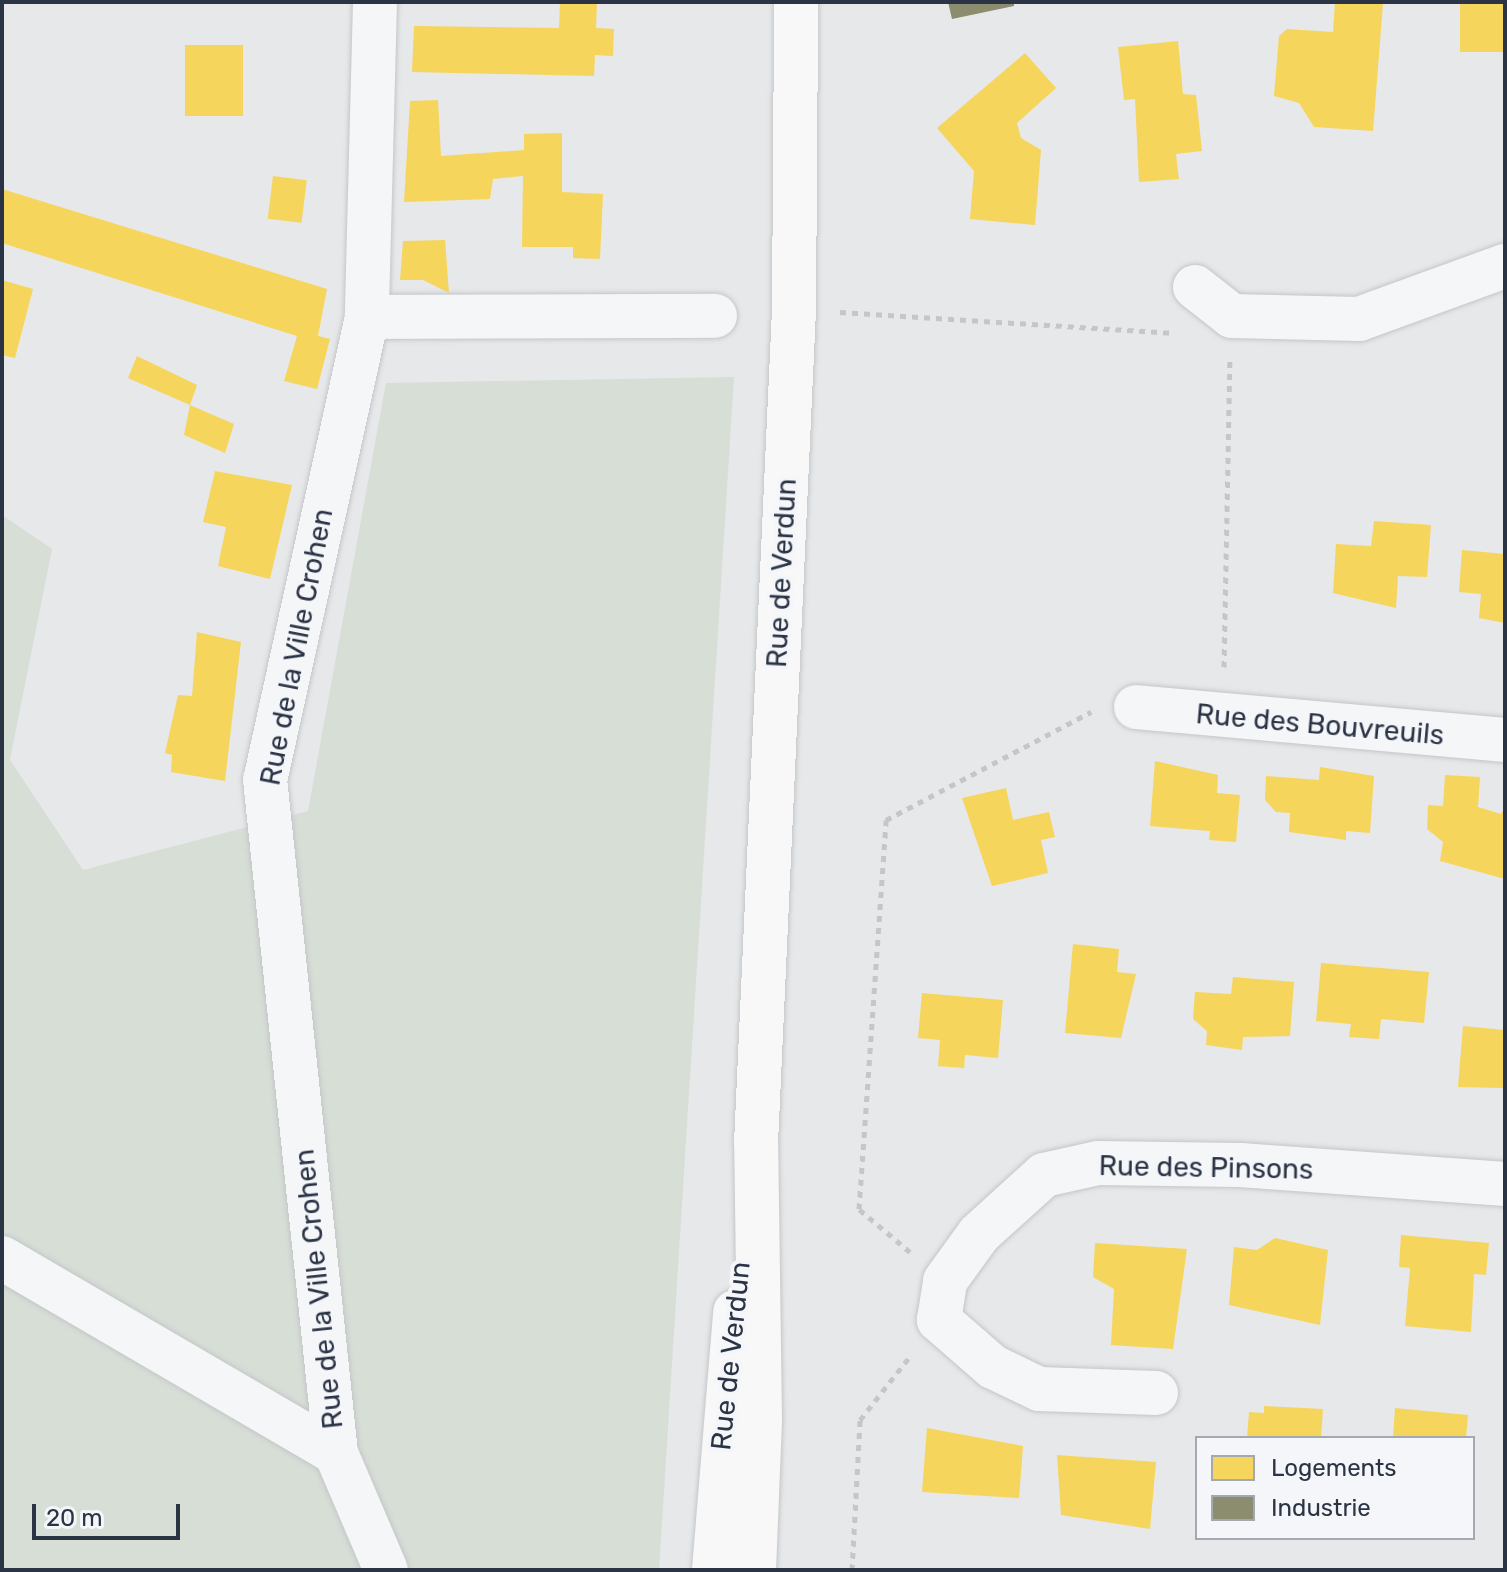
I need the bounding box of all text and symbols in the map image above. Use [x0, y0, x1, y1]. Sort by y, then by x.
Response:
street label: Rue de Verdun [760, 477, 804, 669]
street label: Rue de la Ville Crohen [254, 505, 340, 789]
street label: Rue des Bouvreuils [1194, 697, 1446, 753]
street label: Rue de la Ville Crohen [288, 1147, 350, 1431]
street label: Rue des Pinsons [1098, 1149, 1314, 1187]
street label: Rue de Verdun [704, 1260, 758, 1452]
legend [1195, 1436, 1475, 1540]
text: Logements [1271, 1454, 1397, 1482]
scale bar [36, 1488, 184, 1538]
text: Industrie [1271, 1494, 1371, 1522]
text: 20 m [46, 1504, 103, 1532]

